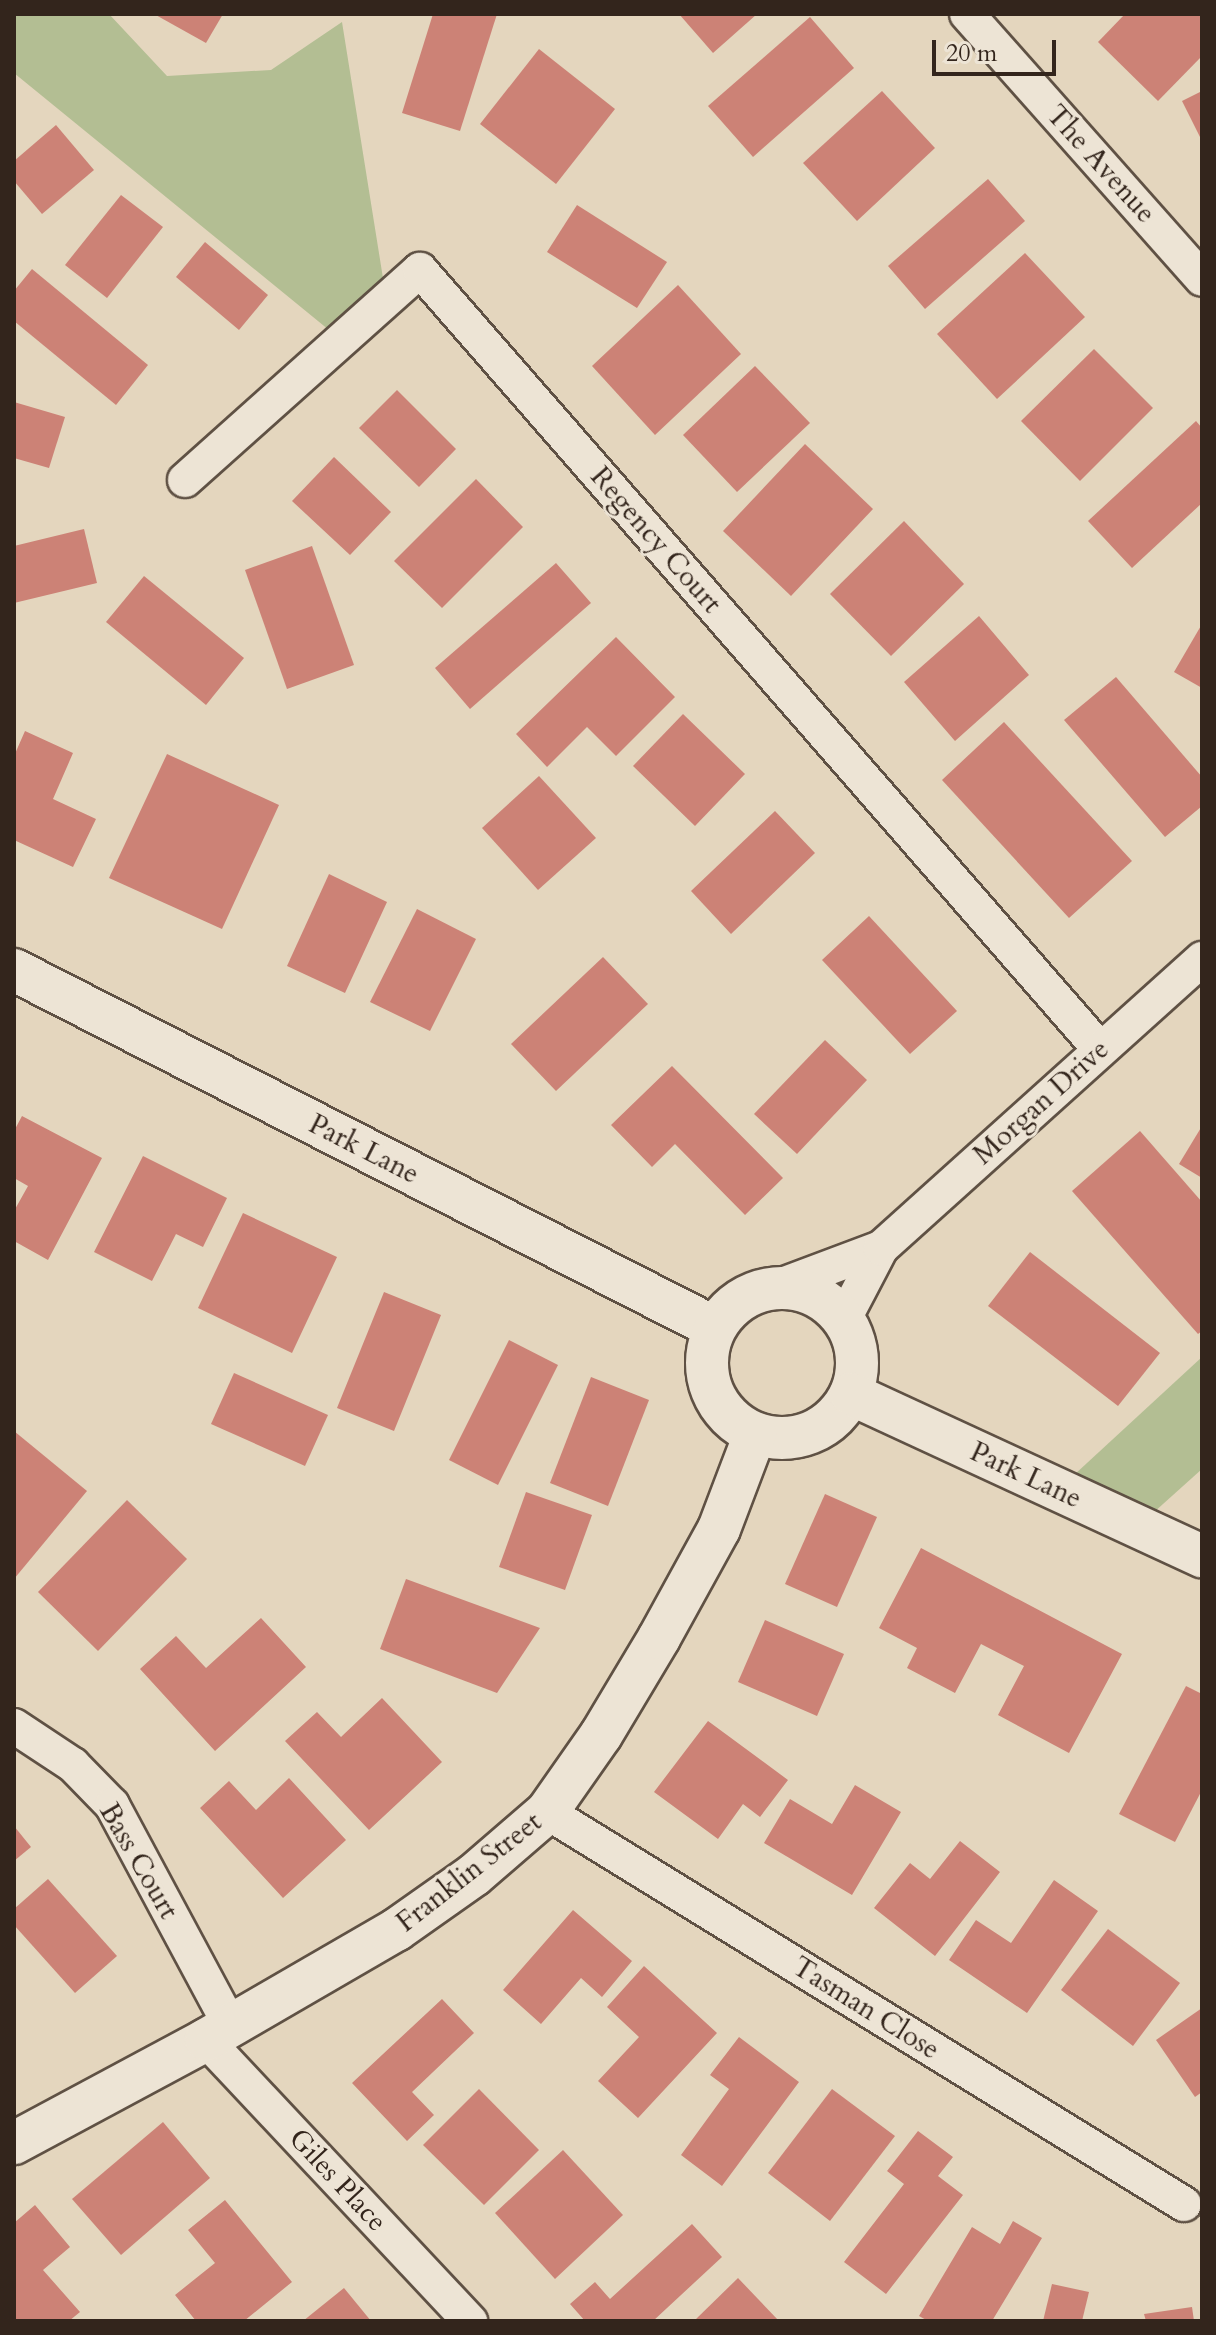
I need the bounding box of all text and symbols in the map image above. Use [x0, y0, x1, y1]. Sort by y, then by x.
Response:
scale bar [936, 24, 1060, 74]
text: 20 m [946, 37, 997, 70]
street label: The Avenue [1039, 98, 1163, 230]
street label: Regency Court [583, 460, 729, 620]
street label: Morgan Drive [966, 1032, 1116, 1172]
street label: Park Lane [303, 1107, 425, 1191]
street label: Park Lane [965, 1435, 1087, 1515]
street label: Bass Court [92, 1797, 186, 1925]
street label: Franklin Street [390, 1805, 548, 1939]
street label: Tasman Close [786, 1950, 946, 2066]
street label: Giles Place [282, 2122, 394, 2238]

